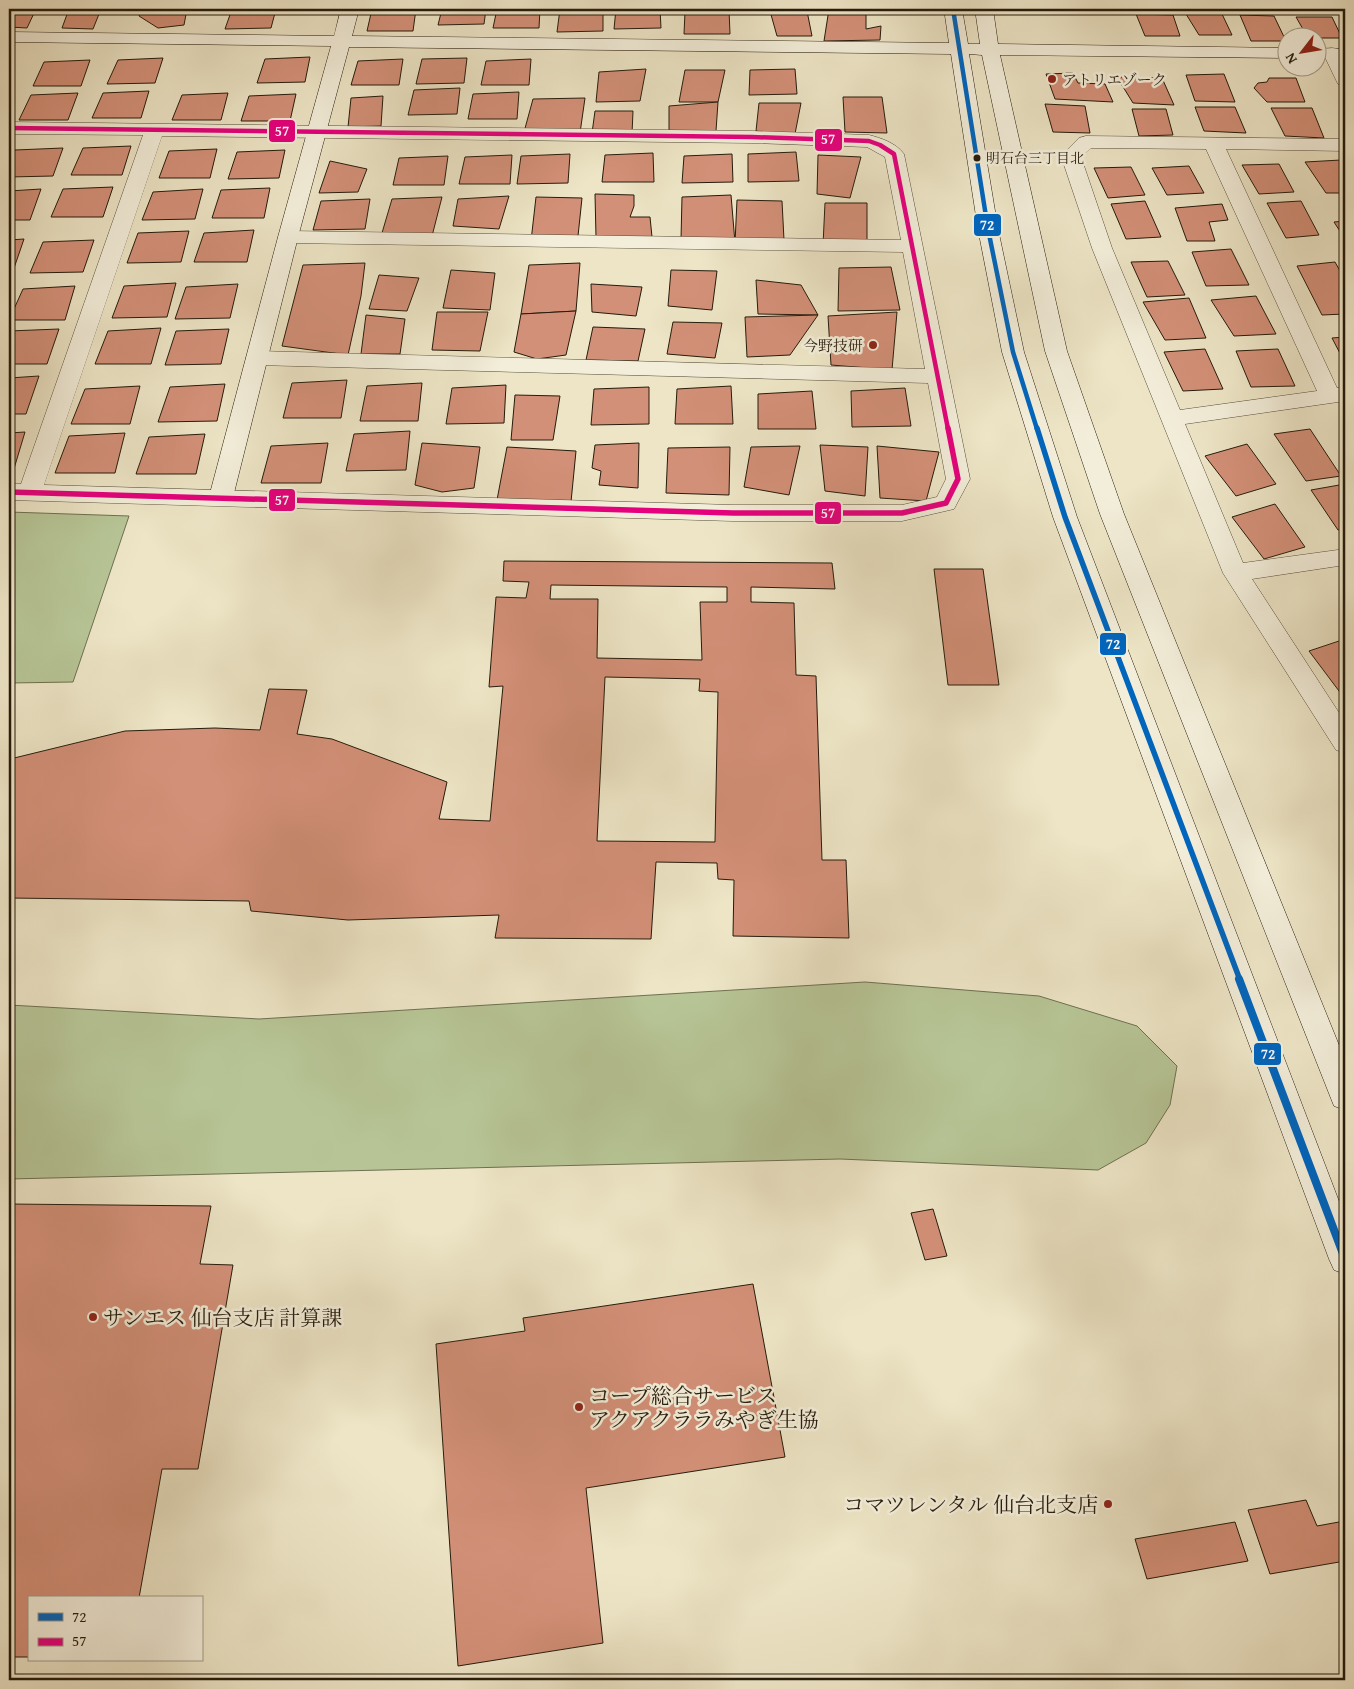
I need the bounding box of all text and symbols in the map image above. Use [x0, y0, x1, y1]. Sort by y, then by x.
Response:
north arrow [1276, 28, 1326, 78]
text: N [1280, 49, 1302, 68]
place label: アトリエゾーク [1062, 69, 1167, 90]
marker: アトリエゾーク [1046, 73, 1058, 85]
line badge: 57 [268, 119, 296, 143]
text: 57 [275, 121, 289, 141]
line badge: 57 [814, 128, 843, 152]
text: 57 [821, 129, 835, 149]
place label: 明石台三丁目北 [986, 148, 1084, 168]
marker: 明石台三丁目北 [972, 153, 982, 163]
line badge: 72 [973, 213, 1002, 237]
text: 72 [980, 215, 994, 235]
place label: 今野技研 [803, 335, 863, 356]
marker: 今野技研 [867, 339, 879, 351]
line badge: 57 [268, 488, 296, 512]
text: 57 [275, 490, 289, 510]
line badge: 57 [814, 501, 842, 525]
text: 57 [821, 503, 835, 523]
line badge: 72 [1099, 632, 1127, 656]
text: 72 [1106, 634, 1120, 654]
line badge: 72 [1253, 1042, 1282, 1066]
text: 72 [1261, 1044, 1275, 1064]
place label: サンエス 仙台支店 計算課 [103, 1302, 342, 1333]
marker: サンエス 仙台支店 計算課 [87, 1311, 99, 1323]
place label: コープ総合サービス アクアクララみやぎ生協 [589, 1380, 819, 1435]
marker: コープ総合サービス アクアクララみやぎ生協 [573, 1401, 585, 1413]
place label: コマツレンタル 仙台北支店 [843, 1489, 1098, 1520]
marker: コマツレンタル 仙台北支店 [1102, 1498, 1114, 1510]
legend [28, 1596, 202, 1662]
text: 72 [72, 1606, 86, 1627]
text: 57 [72, 1630, 86, 1651]

